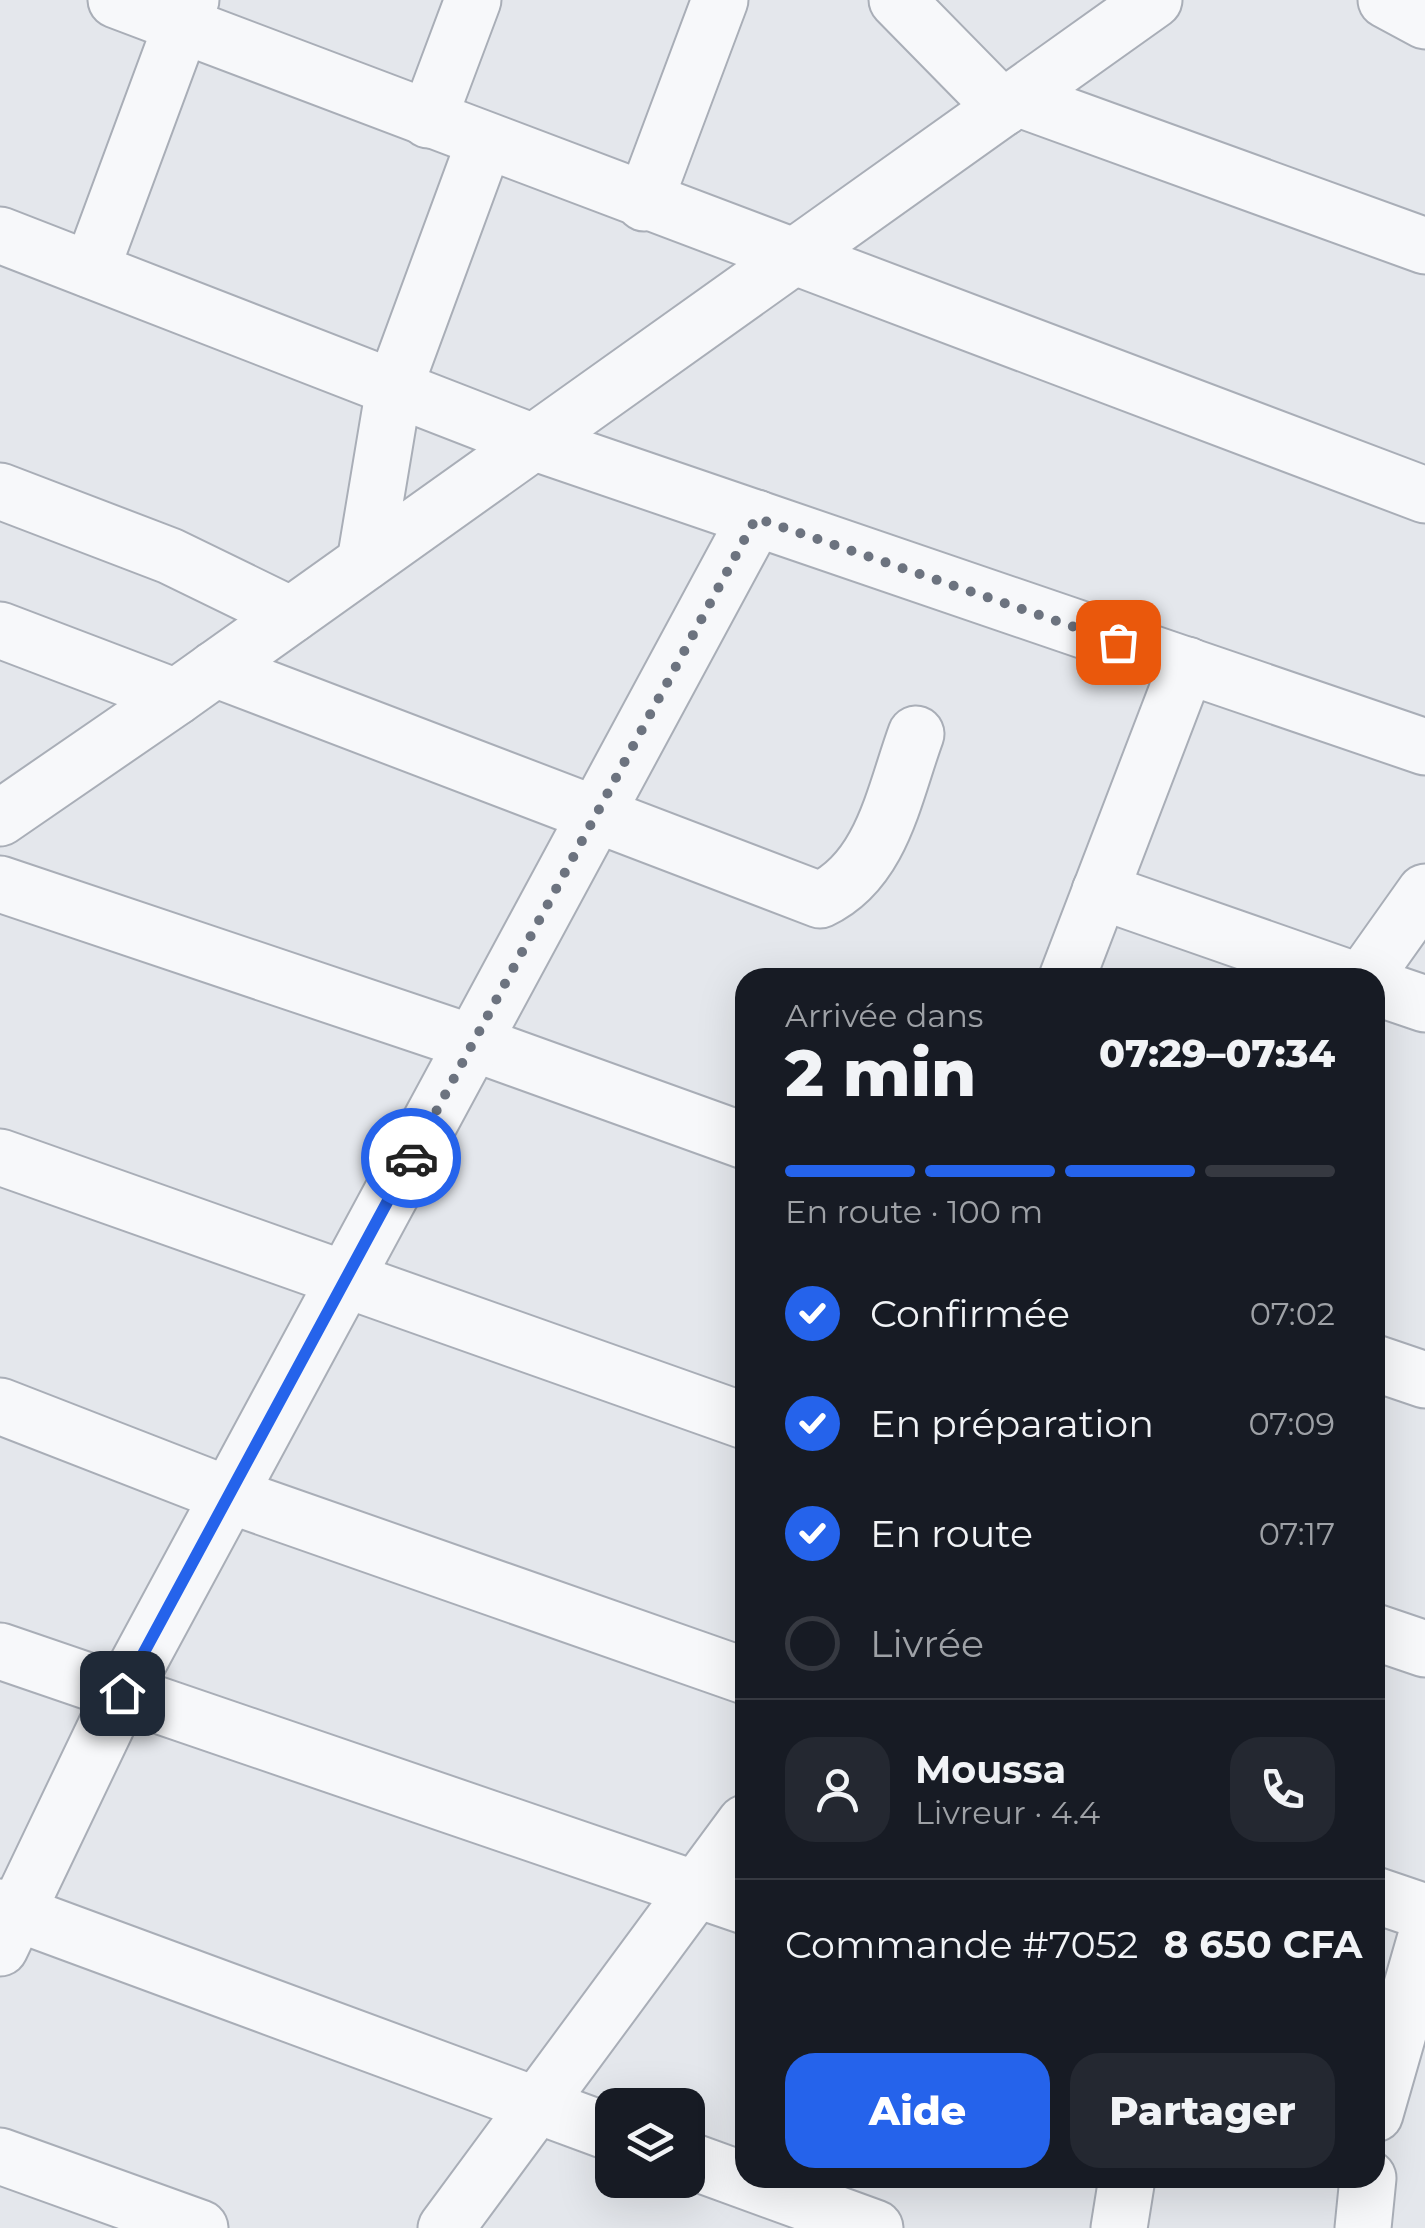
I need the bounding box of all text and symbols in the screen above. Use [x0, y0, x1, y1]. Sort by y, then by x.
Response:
pin [1076, 600, 1161, 685]
icon: bag [1091, 615, 1146, 670]
text: Arrivée dans [785, 996, 983, 1035]
text: 07:29–07:34 [1099, 1030, 1335, 1077]
text: 2 min [785, 1033, 976, 1112]
courier [361, 1108, 461, 1208]
icon: car [384, 1131, 439, 1186]
text: En route · 100 m [785, 1192, 1043, 1231]
icon: check [785, 1286, 840, 1341]
text: Confirmée [870, 1290, 1070, 1337]
text: 07:02 [1250, 1294, 1335, 1333]
icon: check [785, 1396, 840, 1451]
text: En préparation [870, 1400, 1154, 1447]
text: 07:09 [1248, 1404, 1335, 1443]
icon: check [785, 1506, 840, 1561]
text: En route [870, 1510, 1033, 1557]
text: 07:17 [1259, 1514, 1335, 1553]
text: Livrée [870, 1620, 984, 1667]
pin [80, 1651, 165, 1736]
icon: home [95, 1666, 150, 1721]
button: person [785, 1737, 890, 1842]
button: phone [1230, 1737, 1335, 1842]
text: Moussa [915, 1746, 1066, 1793]
text: Livreur · 4.4 [915, 1793, 1100, 1832]
text: Commande #7052 [785, 1921, 1138, 1968]
text: 8 650 CFA [1163, 1921, 1362, 1968]
button: Aide [785, 2053, 1050, 2168]
button: Partager [1070, 2053, 1335, 2168]
map controls [595, 2088, 705, 2198]
button: layers [595, 2088, 705, 2198]

